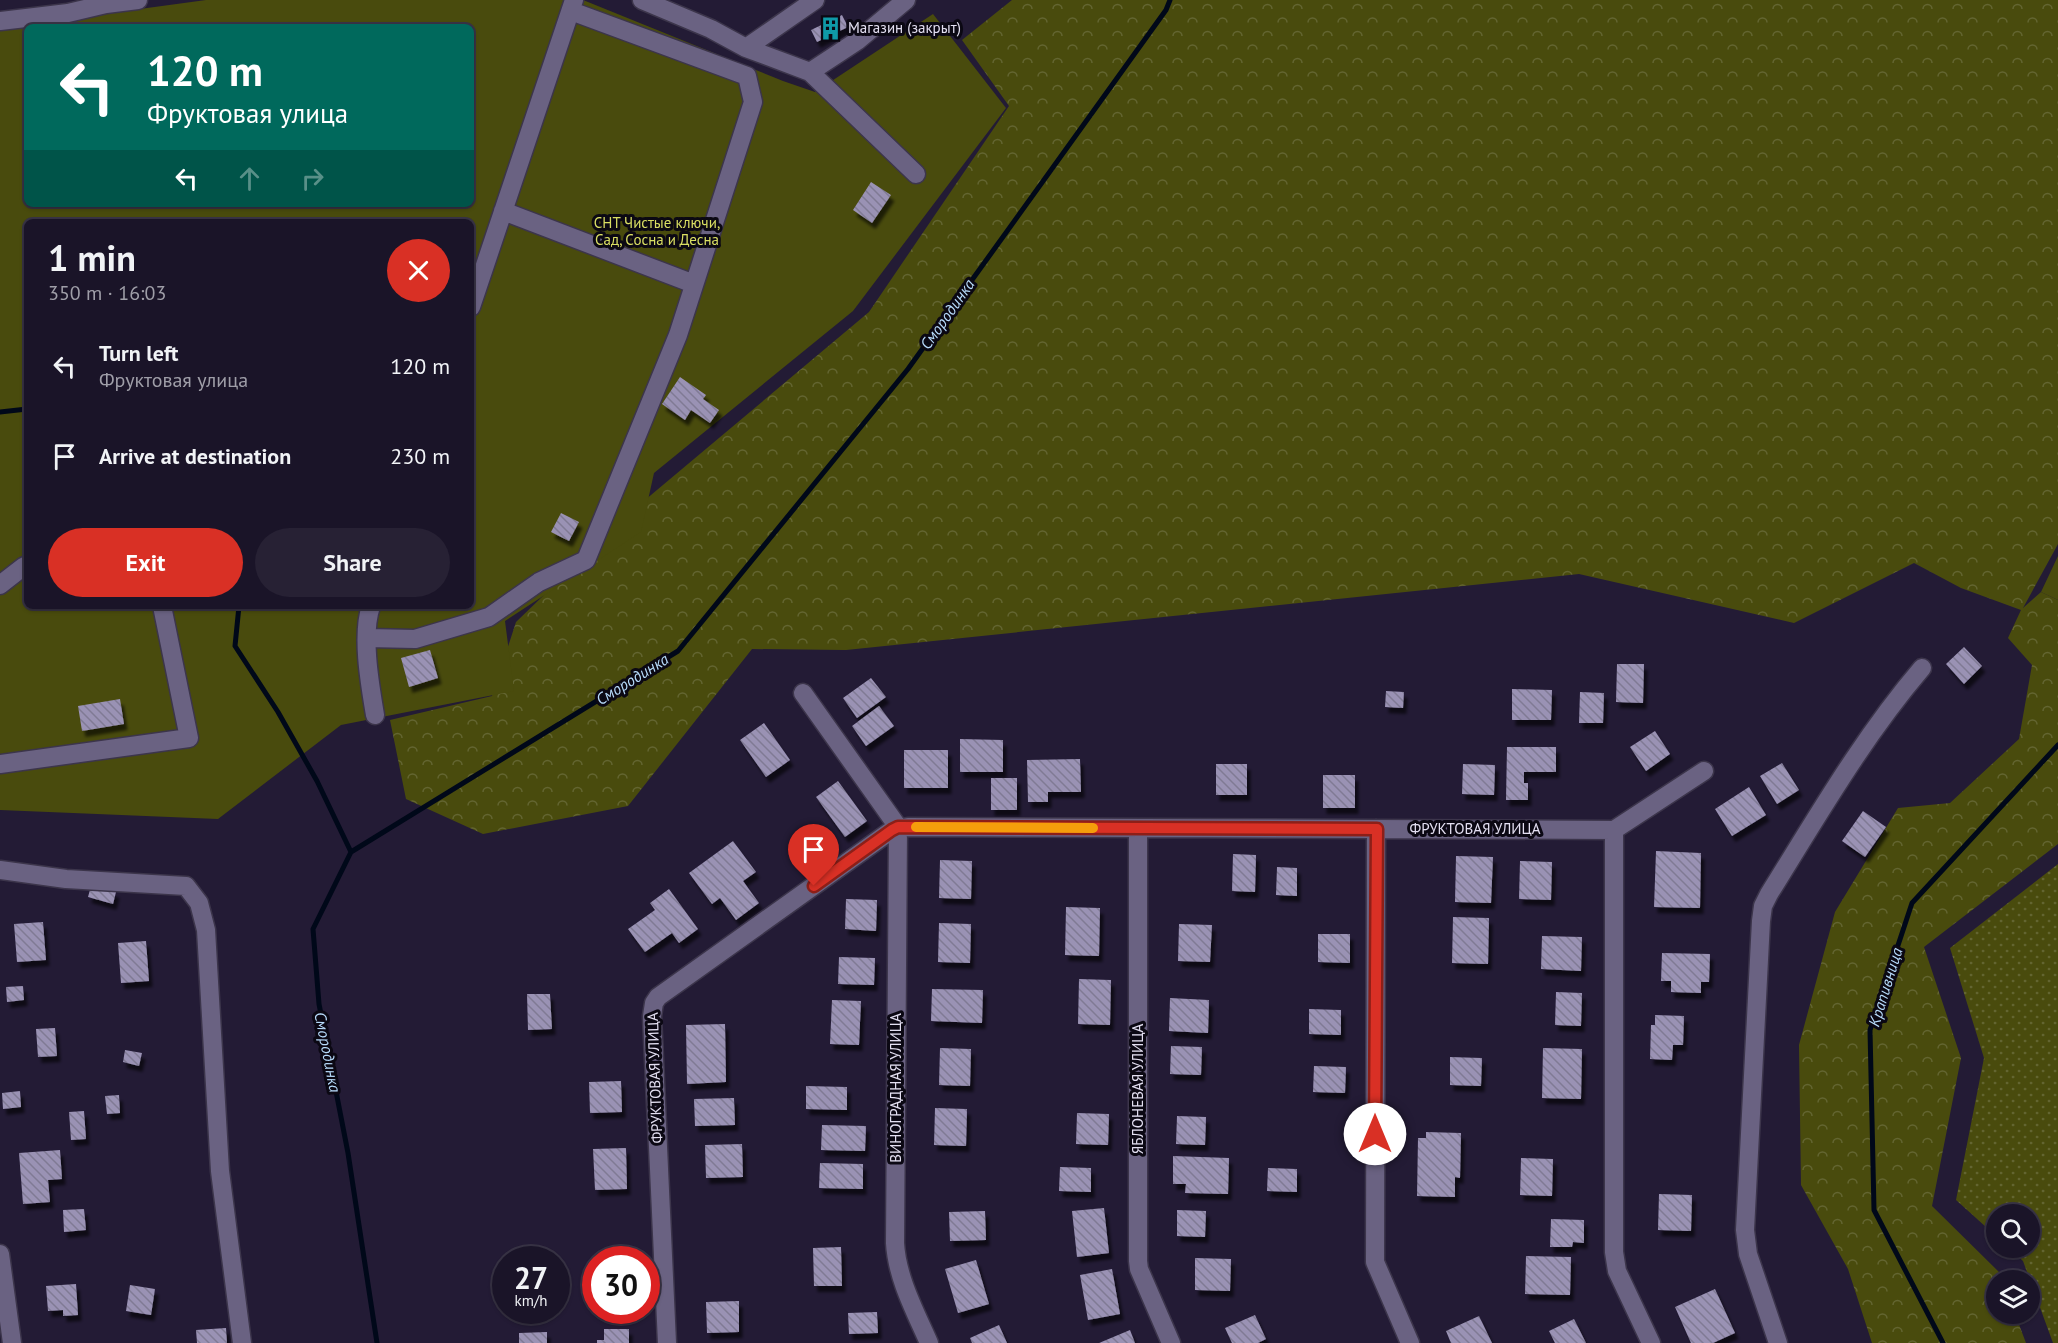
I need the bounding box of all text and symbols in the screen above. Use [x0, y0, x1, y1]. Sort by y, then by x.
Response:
building icon: Магазин (закрыт) [817, 15, 843, 41]
place label: Магазин (закрыт) [848, 18, 961, 37]
text: 120 m [147, 43, 263, 98]
icon: left [48, 48, 126, 126]
text: Фруктовая улица [147, 96, 348, 130]
icon: left [170, 162, 203, 195]
icon: ahead [233, 162, 266, 195]
icon: right [296, 162, 329, 195]
park label: СНТ Чистые ключи, Сад, Сосна и Десна [594, 213, 720, 249]
text: 1 min [48, 234, 136, 281]
button: close [387, 239, 450, 302]
water label: Смородинка [915, 275, 979, 353]
text: 350 m · 16:03 [48, 280, 166, 306]
text: Turn left [99, 339, 179, 367]
icon: left [48, 350, 81, 383]
text: 120 m [390, 352, 450, 380]
text: Фруктовая улица [99, 367, 248, 393]
icon: arrive [48, 440, 81, 473]
text: Arrive at destination [99, 442, 291, 470]
text: 230 m [390, 442, 450, 470]
button: Exit [48, 528, 243, 597]
button: Share [255, 528, 450, 597]
water label: Смородинка [592, 649, 672, 709]
street label: ФРУКТОВАЯ УЛИЦА [1409, 819, 1541, 838]
pin [788, 824, 839, 886]
icon: arrive [797, 833, 830, 866]
water label: Крапивница [1864, 945, 1907, 1029]
water label: Смородинка [310, 1010, 346, 1094]
street label: ФРУКТОВАЯ УЛИЦА [643, 1012, 666, 1144]
street label: ВИНОГРАДНАЯ УЛИЦА [886, 1013, 905, 1163]
street label: ЯБЛОНЕВАЯ УЛИЦА [1128, 1023, 1147, 1154]
position arrow [1343, 1102, 1407, 1166]
map controls [1986, 1204, 2040, 1324]
button: search [1986, 1204, 2040, 1258]
speed limit sign: 30 [582, 1246, 660, 1324]
text: 27 [514, 1258, 548, 1297]
button: layers [1986, 1270, 2040, 1324]
text: km/h [515, 1291, 547, 1310]

